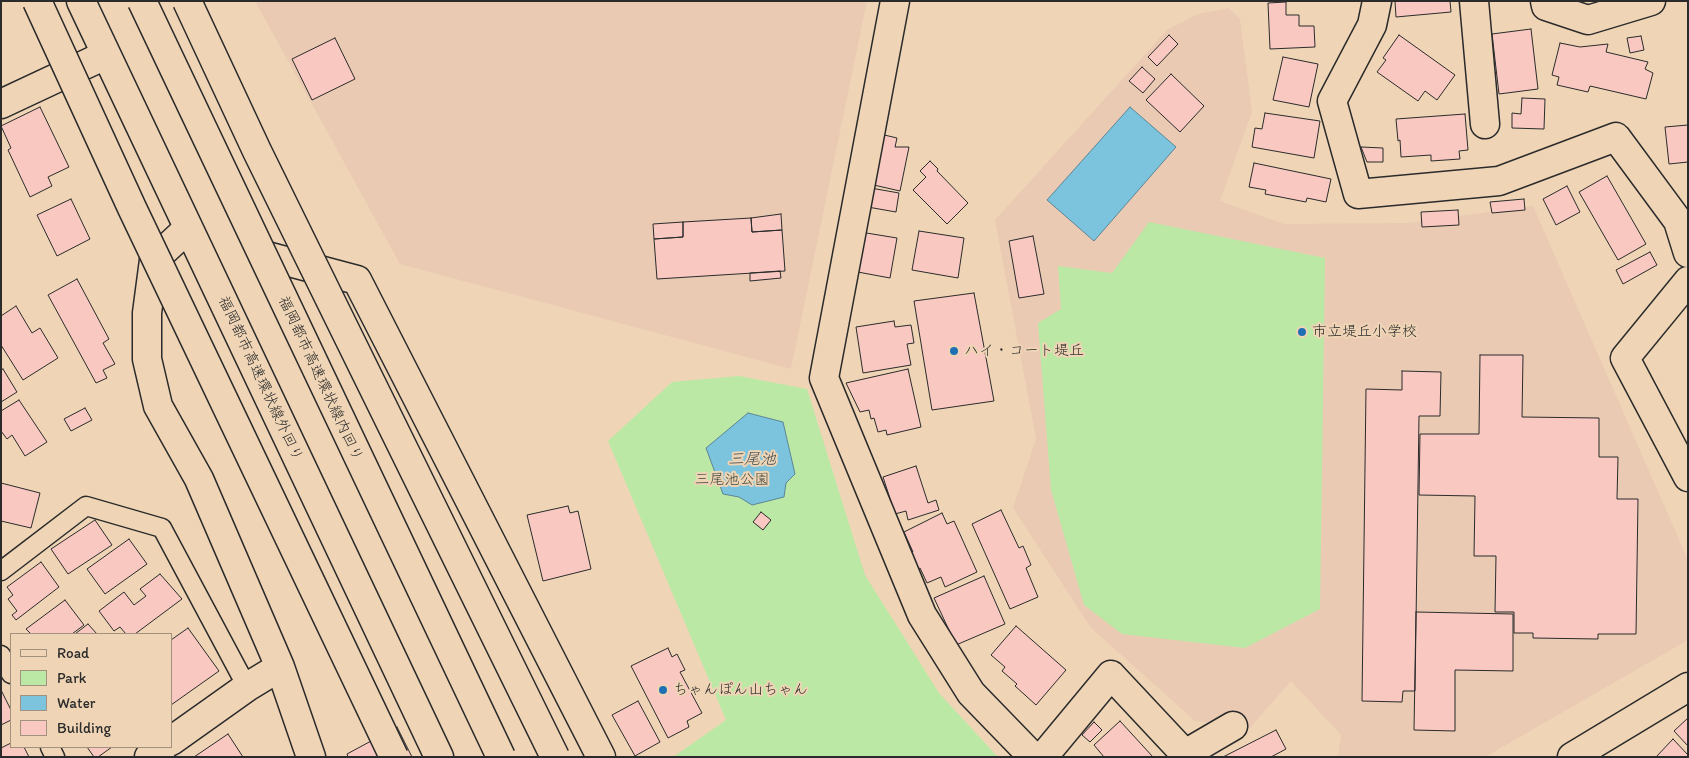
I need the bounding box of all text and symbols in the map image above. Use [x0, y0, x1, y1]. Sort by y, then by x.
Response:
street label: 福岡都市高速環状線外回り [214, 294, 306, 464]
street label: 福岡都市高速環状線内回り [274, 294, 366, 464]
place label: 市立堤丘小学校 [1312, 323, 1417, 341]
marker: 市立堤丘小学校 [1296, 326, 1308, 338]
place label: ハイ・コート堤丘 [964, 342, 1084, 360]
marker: ハイ・コート堤丘 [948, 345, 960, 357]
water label: 三尾池 [728, 450, 776, 470]
park label: 三尾池公園 [695, 471, 769, 489]
legend [10, 633, 172, 748]
text: Road [57, 644, 89, 662]
text: Park [57, 669, 87, 687]
place label: ちゃんぽん山ちゃん [673, 681, 808, 699]
marker: ちゃんぽん山ちゃん [657, 684, 669, 696]
text: Water [57, 694, 95, 712]
text: Building [57, 719, 111, 737]

